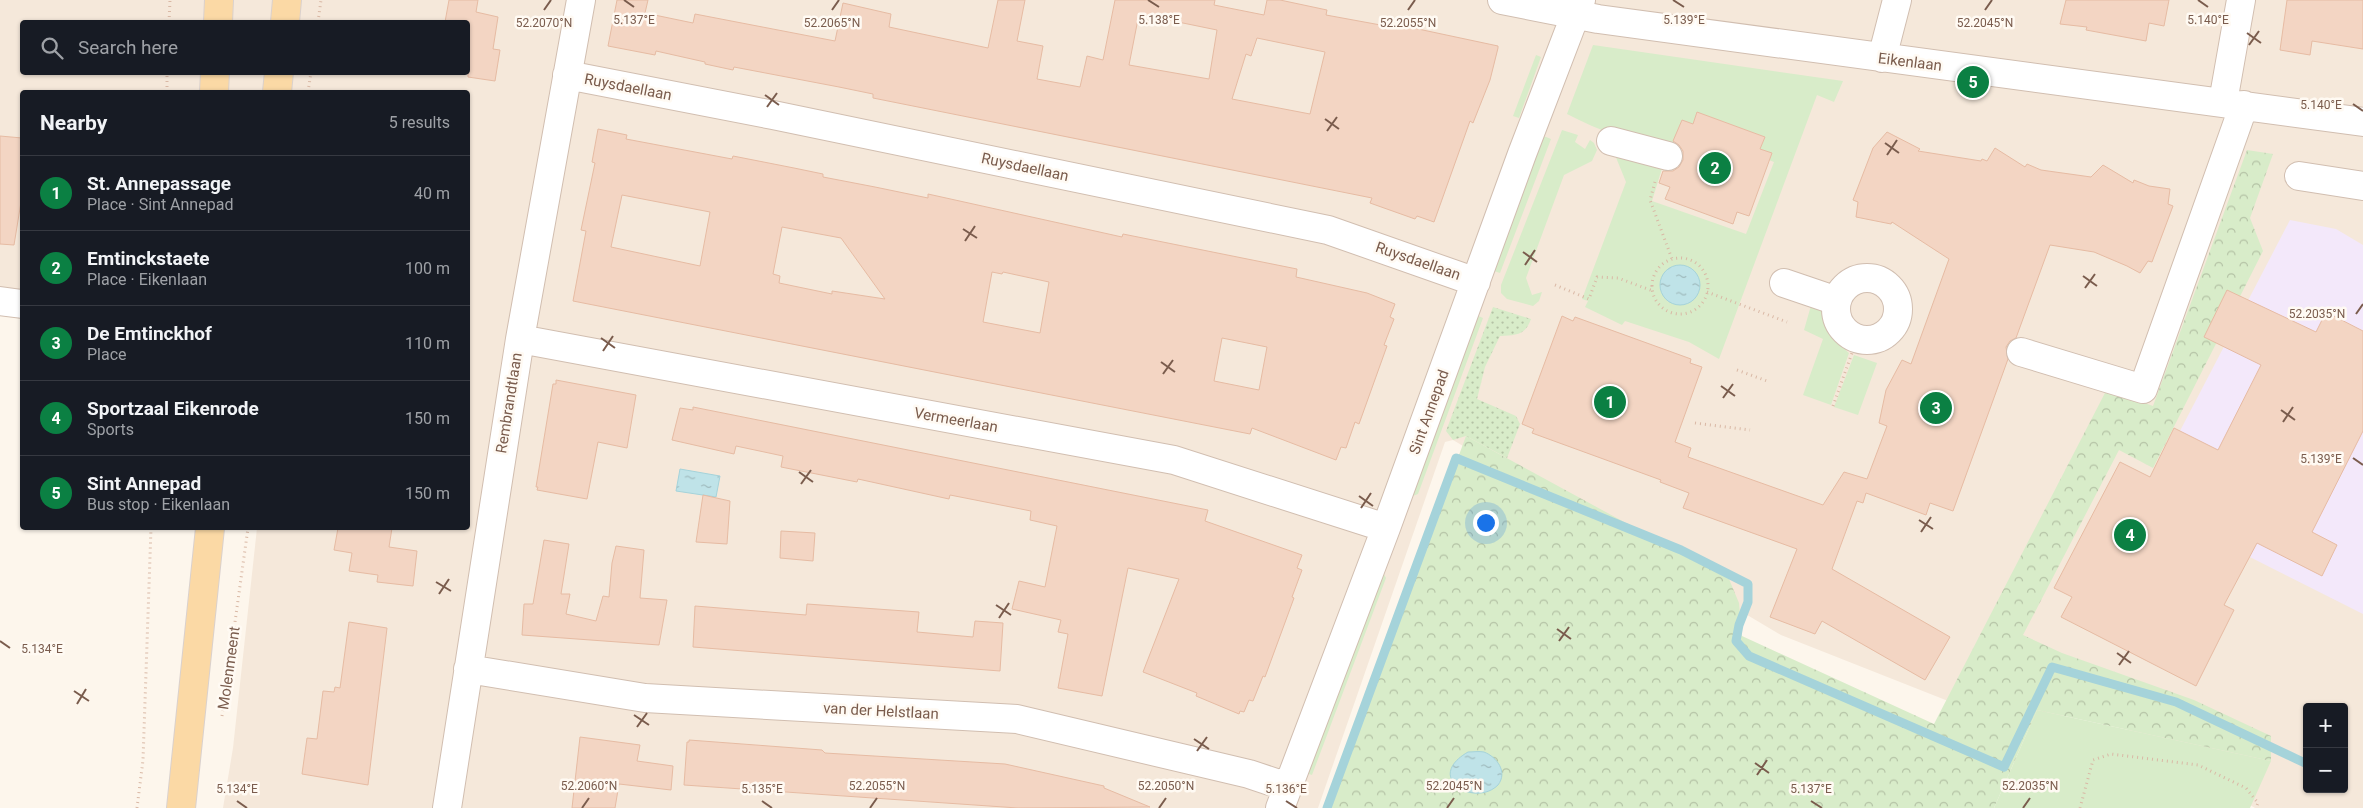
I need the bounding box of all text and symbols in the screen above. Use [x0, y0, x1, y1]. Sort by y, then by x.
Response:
text: 5.137°E [613, 13, 655, 27]
text: 5.138°E [1138, 13, 1180, 27]
text: 5.139°E [1663, 13, 1705, 27]
text: 5.140°E [2187, 13, 2229, 27]
text: 52.2070°N [516, 16, 572, 30]
text: 52.2065°N [804, 16, 860, 30]
text: 52.2055°N [1380, 16, 1436, 30]
text: 52.2045°N [1957, 16, 2013, 30]
search box [20, 20, 470, 75]
icon: search [38, 34, 66, 62]
text: Search here [78, 36, 178, 59]
street label: Eikenlaan [1877, 49, 1943, 75]
pin: 5 [1957, 63, 1989, 101]
street label: Ruysdaellaan [583, 70, 673, 104]
text: 5.140°E [2300, 98, 2342, 112]
text: Nearby [40, 111, 107, 135]
text: 5 results [389, 113, 450, 132]
street label: Ruysdaellaan [980, 149, 1070, 185]
pin: 2 [1699, 149, 1731, 187]
text: St. Annepassage [87, 172, 231, 195]
text: 1 [51, 184, 61, 203]
text: 40 m [414, 184, 450, 203]
text: Place · Sint Annepad [87, 195, 233, 214]
street label: Ruysdaellaan [1373, 238, 1463, 284]
text: Emtinckstaete [87, 247, 210, 270]
text: 2 [51, 259, 61, 278]
text: 100 m [405, 259, 450, 278]
text: Place · Eikenlaan [87, 270, 207, 289]
text: 52.2035°N [2289, 307, 2345, 321]
text: De Emtinckhof [87, 322, 212, 345]
text: 3 [51, 334, 61, 353]
text: 110 m [405, 334, 450, 353]
text: Place [87, 345, 127, 364]
street label: Rembrandtlaan [492, 351, 526, 455]
street label: Sint Annepad [1405, 367, 1453, 457]
pin: 1 [1594, 383, 1626, 421]
pin: 3 [1920, 389, 1952, 427]
text: Sportzaal Eikenrode [87, 397, 259, 420]
street label: Vermeerlaan [913, 404, 999, 436]
text: 4 [51, 409, 61, 428]
text: 150 m [405, 409, 450, 428]
text: Sports [87, 420, 134, 439]
text: 5.139°E [2300, 452, 2342, 466]
text: Sint Annepad [87, 472, 201, 495]
text: 5 [51, 484, 61, 503]
text: 150 m [405, 484, 450, 503]
text: Bus stop · Eikenlaan [87, 495, 230, 514]
your location [1473, 510, 1499, 536]
pin: 4 [2114, 516, 2146, 554]
street label: Molenmeent [214, 625, 244, 711]
text: 5.134°E [21, 642, 63, 656]
street label: van der Helstlaan [823, 699, 939, 723]
map controls [2303, 703, 2348, 793]
button: + [2303, 703, 2348, 748]
button: − [2303, 748, 2348, 793]
text: 52.2060°N [561, 779, 617, 793]
text: 52.2055°N [849, 779, 905, 793]
text: 52.2050°N [1138, 779, 1194, 793]
text: 52.2045°N [1426, 779, 1482, 793]
text: 52.2035°N [2002, 779, 2058, 793]
text: 5.134°E [216, 782, 258, 796]
text: 5.135°E [741, 782, 783, 796]
text: 5.136°E [1265, 782, 1307, 796]
text: 5.137°E [1790, 782, 1832, 796]

